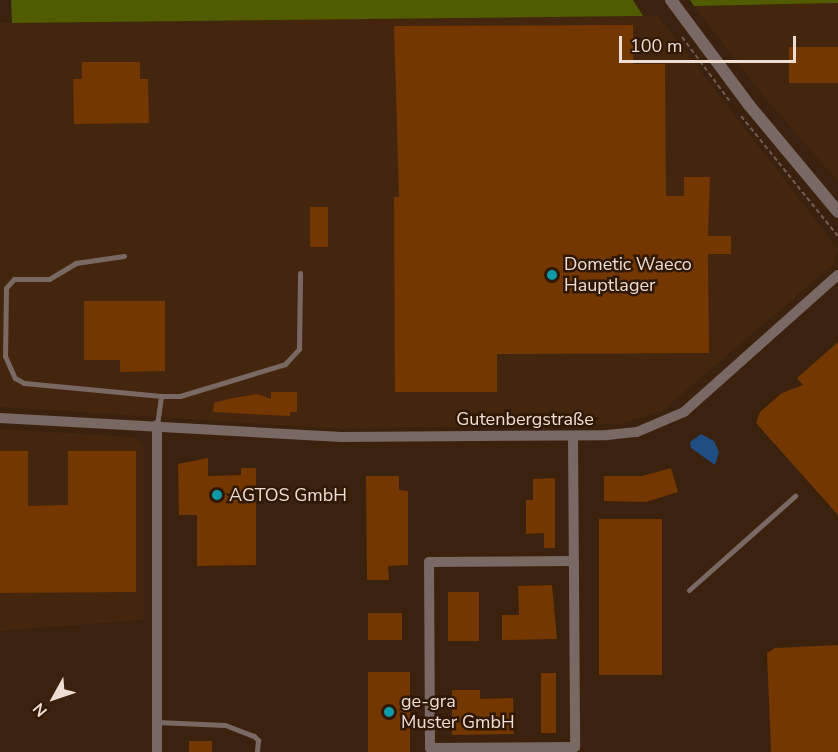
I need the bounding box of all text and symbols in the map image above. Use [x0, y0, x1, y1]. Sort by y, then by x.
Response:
scale bar [622, 24, 799, 62]
text: 100 m [630, 34, 682, 58]
place label: Dometic Waeco Hauptlager [564, 254, 692, 296]
marker: Dometic Waeco Hauptlager [545, 268, 559, 282]
street label: Gutenbergstraße [456, 408, 594, 430]
place label: AGTOS GmbH [229, 484, 347, 506]
marker: AGTOS GmbH [210, 488, 224, 502]
north arrow [24, 668, 84, 728]
place label: ge-gra Muster GmbH [401, 691, 515, 734]
text: N [28, 698, 52, 721]
marker: ge-gra Muster GmbH [382, 705, 396, 719]

